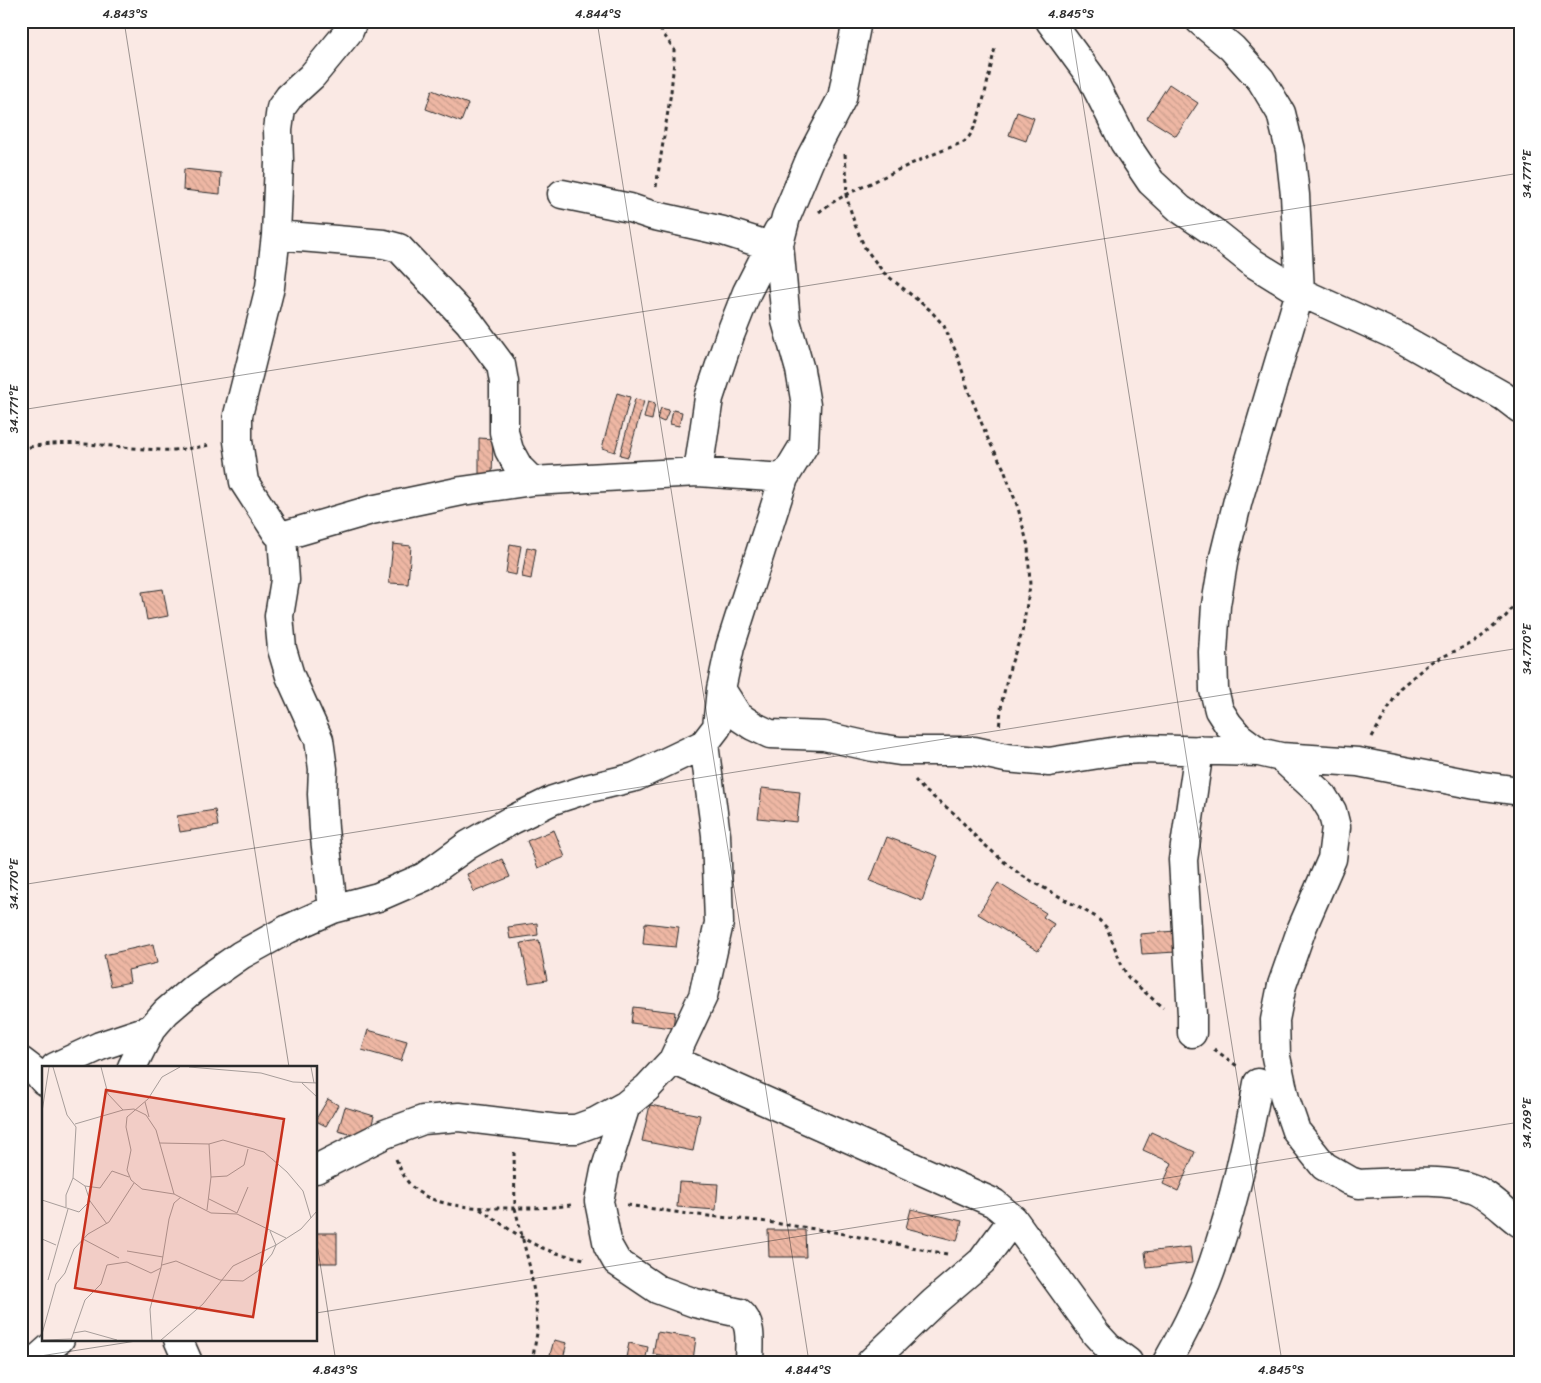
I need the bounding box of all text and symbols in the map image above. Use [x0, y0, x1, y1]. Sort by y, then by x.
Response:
text: 4.843°S [102, 3, 148, 25]
text: 4.844°S [575, 3, 621, 25]
text: 4.845°S [1048, 3, 1094, 25]
text: 34.771°E [1516, 148, 1538, 198]
text: 34.771°E [3, 383, 25, 433]
text: 34.770°E [1516, 622, 1538, 674]
text: 34.770°E [3, 857, 25, 909]
inset map [42, 1066, 318, 1340]
text: 34.769°E [1516, 1096, 1538, 1148]
text: 4.843°S [312, 1359, 358, 1381]
text: 4.844°S [785, 1359, 831, 1381]
text: 4.845°S [1258, 1359, 1304, 1381]

